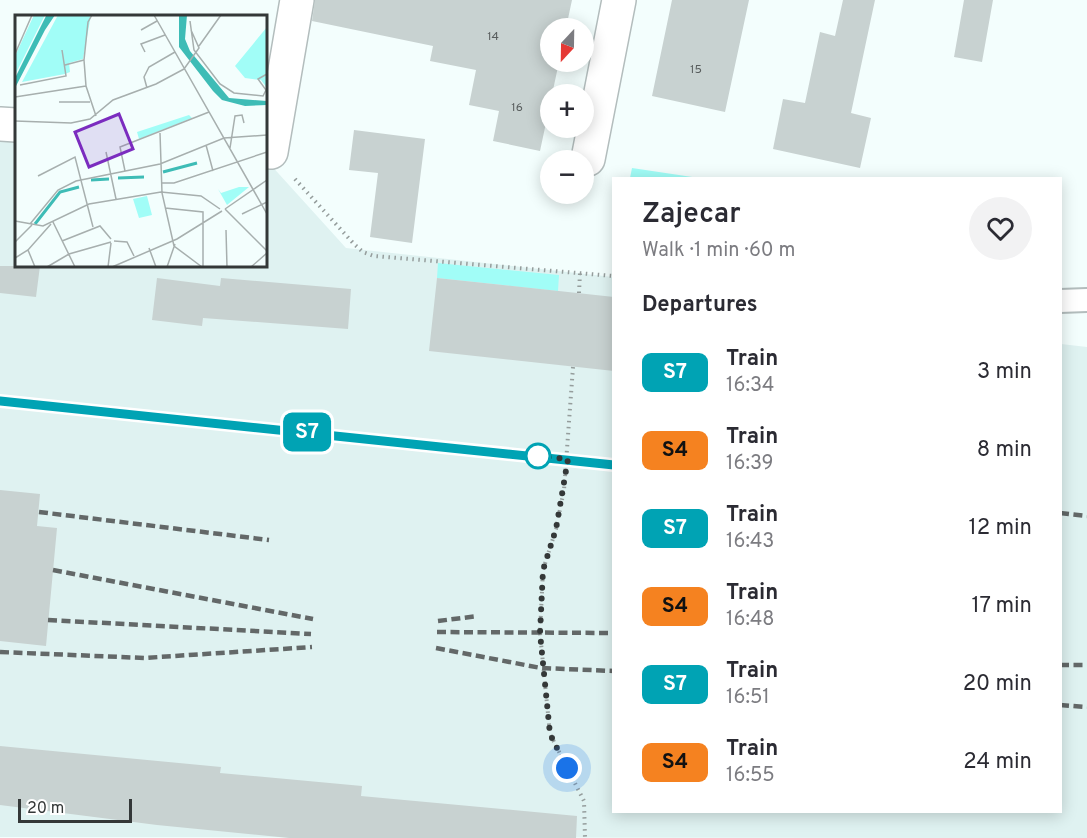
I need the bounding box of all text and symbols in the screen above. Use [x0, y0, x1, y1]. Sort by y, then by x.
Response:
inset map [15, 15, 267, 267]
north arrow [540, 18, 594, 72]
map controls [540, 18, 594, 204]
house number: 14 [487, 29, 499, 45]
house number: 15 [690, 62, 702, 78]
button: + [540, 84, 594, 138]
house number: 16 [511, 100, 523, 116]
button: − [540, 150, 594, 204]
text: Zajecar [642, 197, 741, 233]
button: heart [969, 197, 1032, 260]
text: Walk · 1 min · 60 m [642, 238, 795, 264]
text: Departures [642, 292, 758, 319]
text: Train [726, 346, 778, 373]
text: S7 [663, 359, 687, 386]
text: 3 min [977, 359, 1032, 386]
text: 16:34 [726, 373, 774, 399]
line badge: S7 [280, 412, 334, 452]
text: S7 [295, 419, 319, 446]
text: Train [726, 424, 778, 451]
text: S4 [662, 437, 688, 464]
text: 8 min [977, 437, 1032, 464]
unlabelled marker [525, 443, 551, 469]
text: 16:39 [726, 451, 773, 477]
text: Train [726, 502, 778, 529]
text: S7 [663, 515, 687, 542]
text: 12 min [969, 515, 1032, 542]
text: 16:43 [726, 529, 774, 555]
text: Train [726, 580, 778, 607]
text: S4 [662, 593, 688, 620]
text: 17 min [972, 593, 1032, 620]
text: 16:48 [726, 607, 775, 633]
text: Train [726, 658, 778, 685]
text: S7 [663, 671, 687, 698]
text: 20 min [963, 671, 1032, 698]
text: 16:51 [726, 685, 770, 711]
text: Train [726, 736, 778, 763]
text: S4 [662, 749, 688, 776]
text: 24 min [963, 749, 1032, 776]
your location [552, 753, 582, 783]
text: 16:55 [726, 763, 775, 789]
scale bar [18, 796, 132, 824]
text: 20 m [27, 799, 64, 819]

